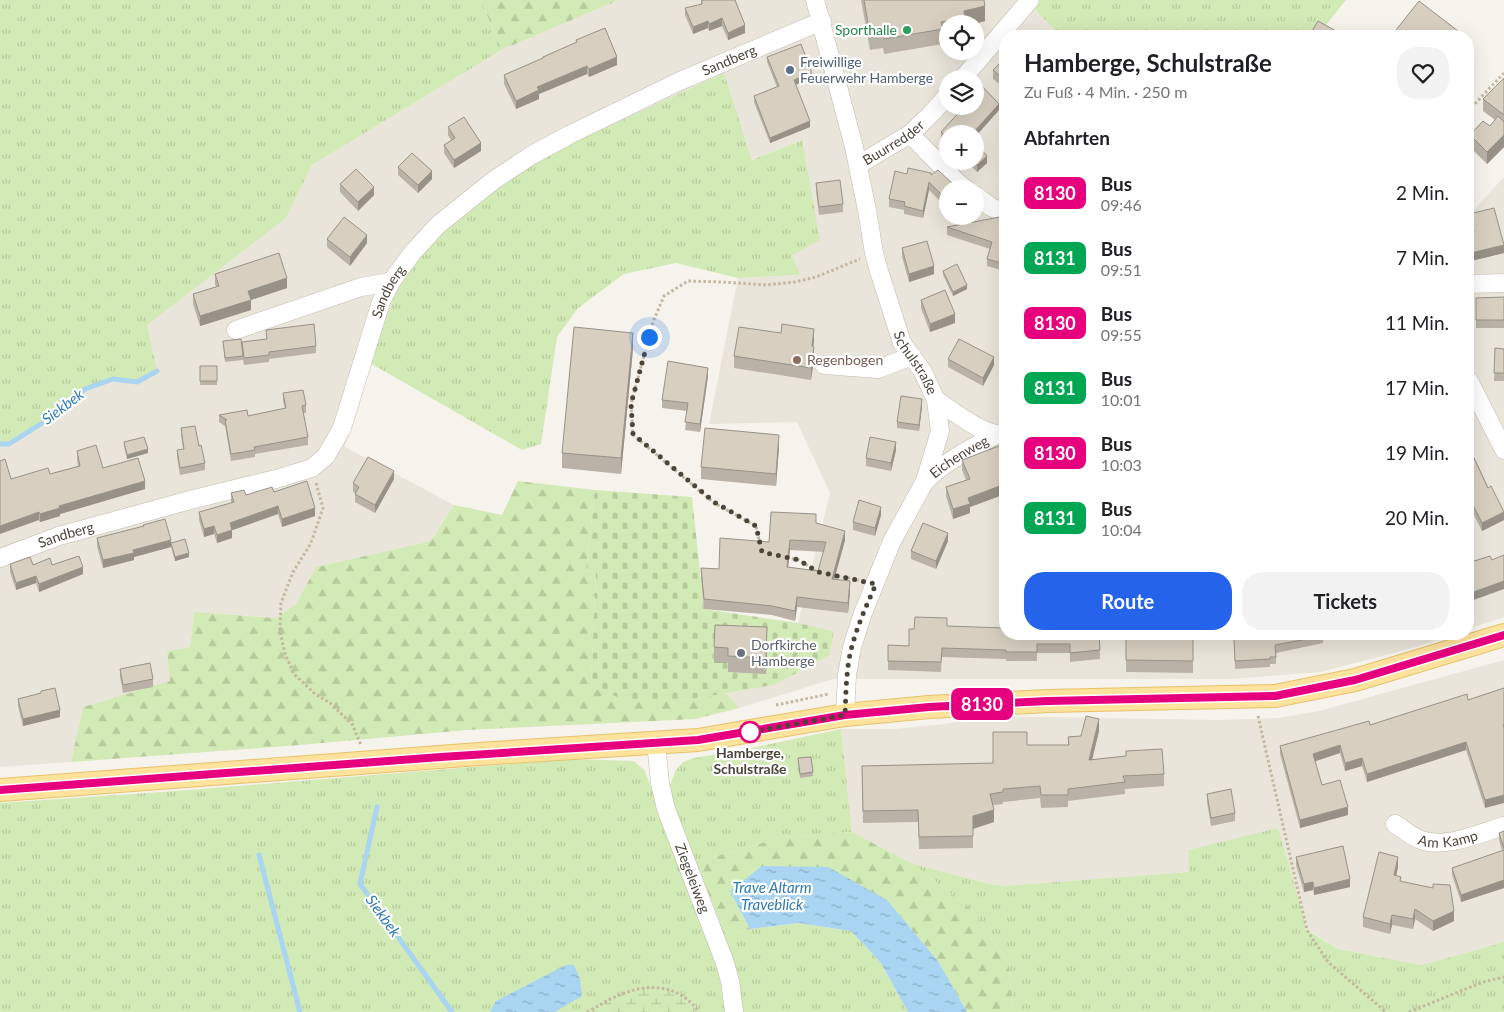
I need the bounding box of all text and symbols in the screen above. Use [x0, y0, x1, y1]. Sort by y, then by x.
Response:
map controls [939, 15, 984, 225]
button: locate [939, 15, 984, 60]
place label: Sporthalle [835, 21, 897, 38]
marker: Sporthalle [901, 24, 913, 36]
street label: Sandberg [699, 41, 759, 79]
button: heart [1397, 47, 1449, 99]
text: Hamberge, Schulstraße [1024, 48, 1272, 77]
place label: Freiwillige Feuerwehr Hamberge [800, 53, 933, 86]
marker: Freiwillige Feuerwehr Hamberge [784, 64, 796, 76]
button: layers [939, 70, 984, 115]
text: Zu Fuß · 4 Min. · 250 m [1024, 82, 1187, 101]
street label: Buurredder [859, 116, 927, 168]
button: + [939, 125, 984, 170]
text: Abfahrten [1024, 126, 1110, 149]
text: Bus [1101, 172, 1132, 195]
button: − [939, 180, 984, 225]
text: 2 Min. [1396, 181, 1449, 204]
text: 8130 [1034, 182, 1076, 204]
text: 09:46 [1101, 195, 1142, 214]
text: Bus [1101, 237, 1132, 260]
text: 7 Min. [1396, 246, 1449, 269]
text: 8131 [1034, 247, 1076, 269]
text: 09:51 [1101, 260, 1142, 279]
street label: Sandberg [368, 261, 409, 320]
text: Bus [1101, 302, 1132, 325]
text: 11 Min. [1385, 311, 1449, 334]
text: 8130 [1034, 312, 1076, 334]
your location [637, 325, 662, 350]
text: 09:55 [1101, 325, 1142, 344]
street label: Schulstraße [891, 329, 941, 397]
place label: Regenbogen [807, 351, 883, 368]
marker: Regenbogen [791, 354, 803, 366]
text: Bus [1101, 367, 1132, 390]
text: 17 Min. [1385, 376, 1449, 399]
text: 8131 [1034, 377, 1076, 399]
water label: Siekbek [38, 384, 87, 428]
text: 10:01 [1101, 390, 1142, 409]
street label: Eichenweg [926, 432, 991, 481]
text: Bus [1101, 432, 1132, 455]
text: 19 Min. [1385, 441, 1449, 464]
text: 8130 [1034, 442, 1076, 464]
text: 10:03 [1101, 455, 1142, 474]
text: Bus [1101, 497, 1132, 520]
text: 20 Min. [1385, 506, 1449, 529]
text: 8131 [1034, 507, 1076, 529]
street label: Sandberg [35, 518, 96, 551]
text: 10:04 [1101, 520, 1142, 539]
button: Route [1024, 572, 1232, 630]
button: Tickets [1242, 572, 1449, 630]
place label: Dorfkirche Hamberge [751, 636, 817, 669]
marker: Dorfkirche Hamberge [735, 647, 747, 659]
line badge: 8130 [947, 688, 1017, 720]
text: 8130 [961, 693, 1003, 715]
marker: Hamberge, Schulstraße [739, 721, 761, 743]
place label: Hamberge, Schulstraße [713, 744, 787, 777]
street label: Am Kamp [1416, 826, 1480, 851]
street label: Ziegeleiweg [672, 841, 714, 915]
water label: Trave Altarm Traveblick [732, 878, 812, 913]
water label: Siekbek [363, 891, 406, 941]

